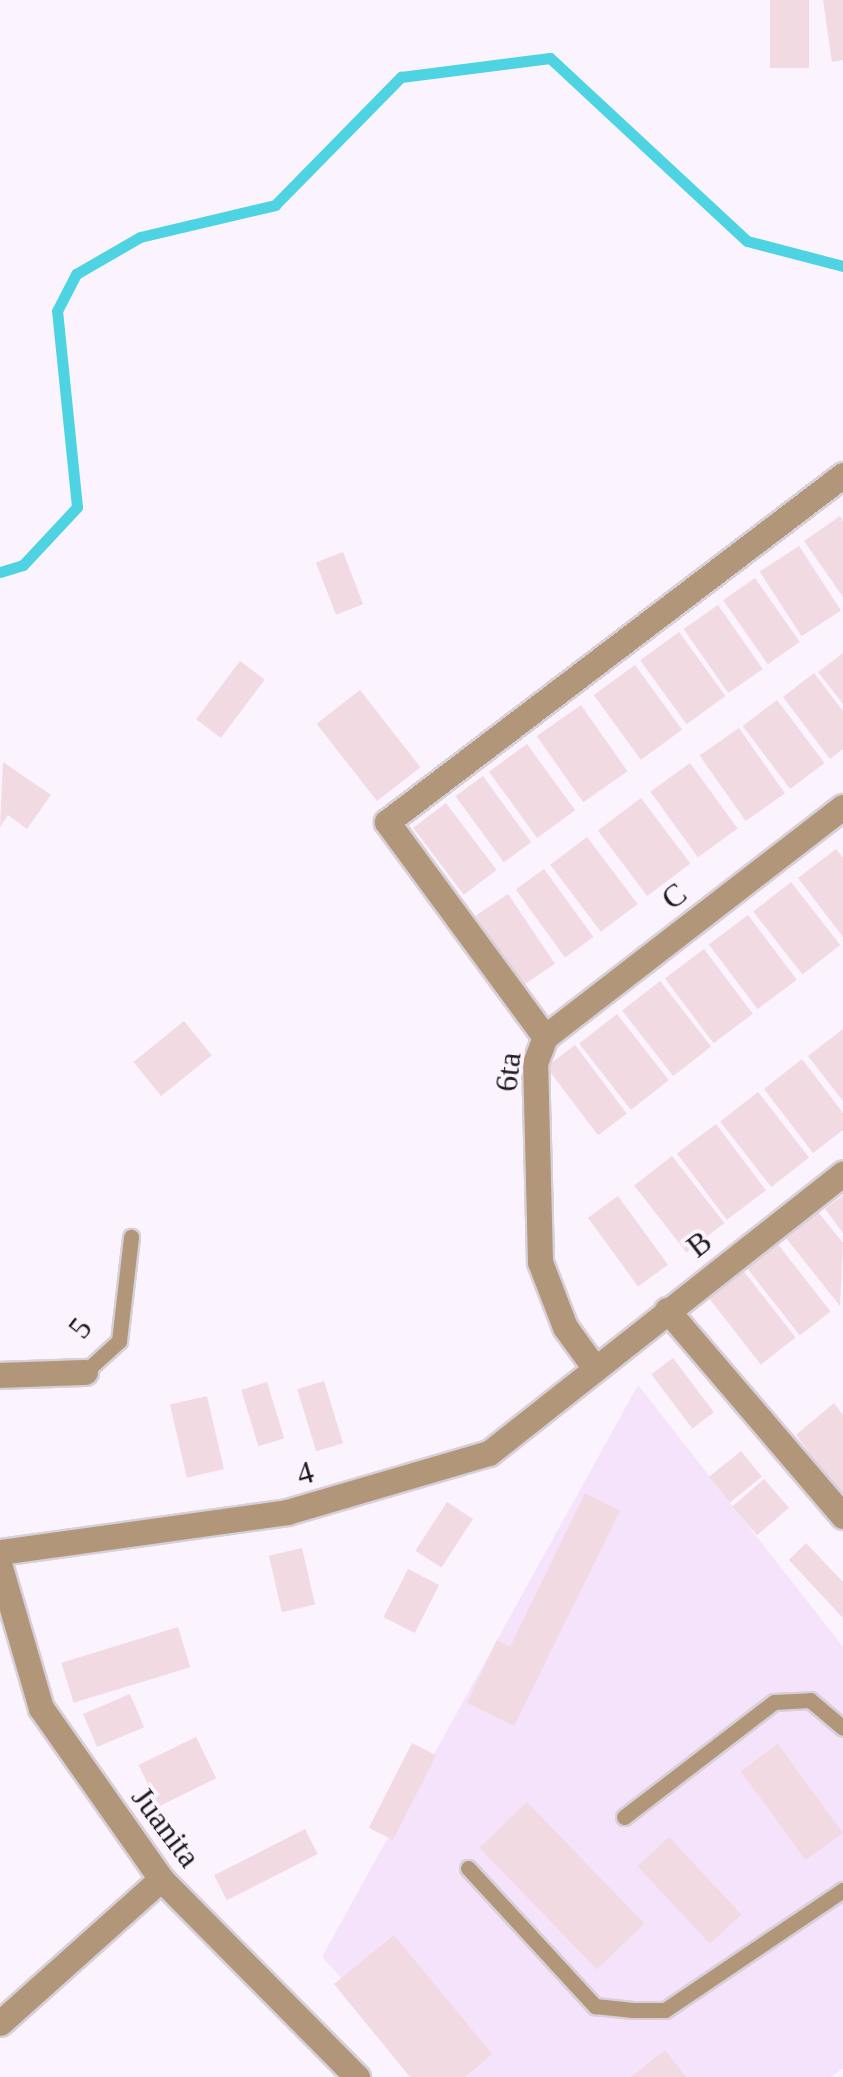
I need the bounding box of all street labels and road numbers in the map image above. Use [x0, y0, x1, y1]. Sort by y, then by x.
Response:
street label: C [654, 874, 694, 918]
street label: 6ta [487, 1051, 529, 1093]
street label: B [679, 1222, 719, 1266]
street label: 5 [60, 1310, 100, 1346]
street label: 4 [292, 1452, 318, 1494]
street label: Juanita [123, 1779, 209, 1875]

